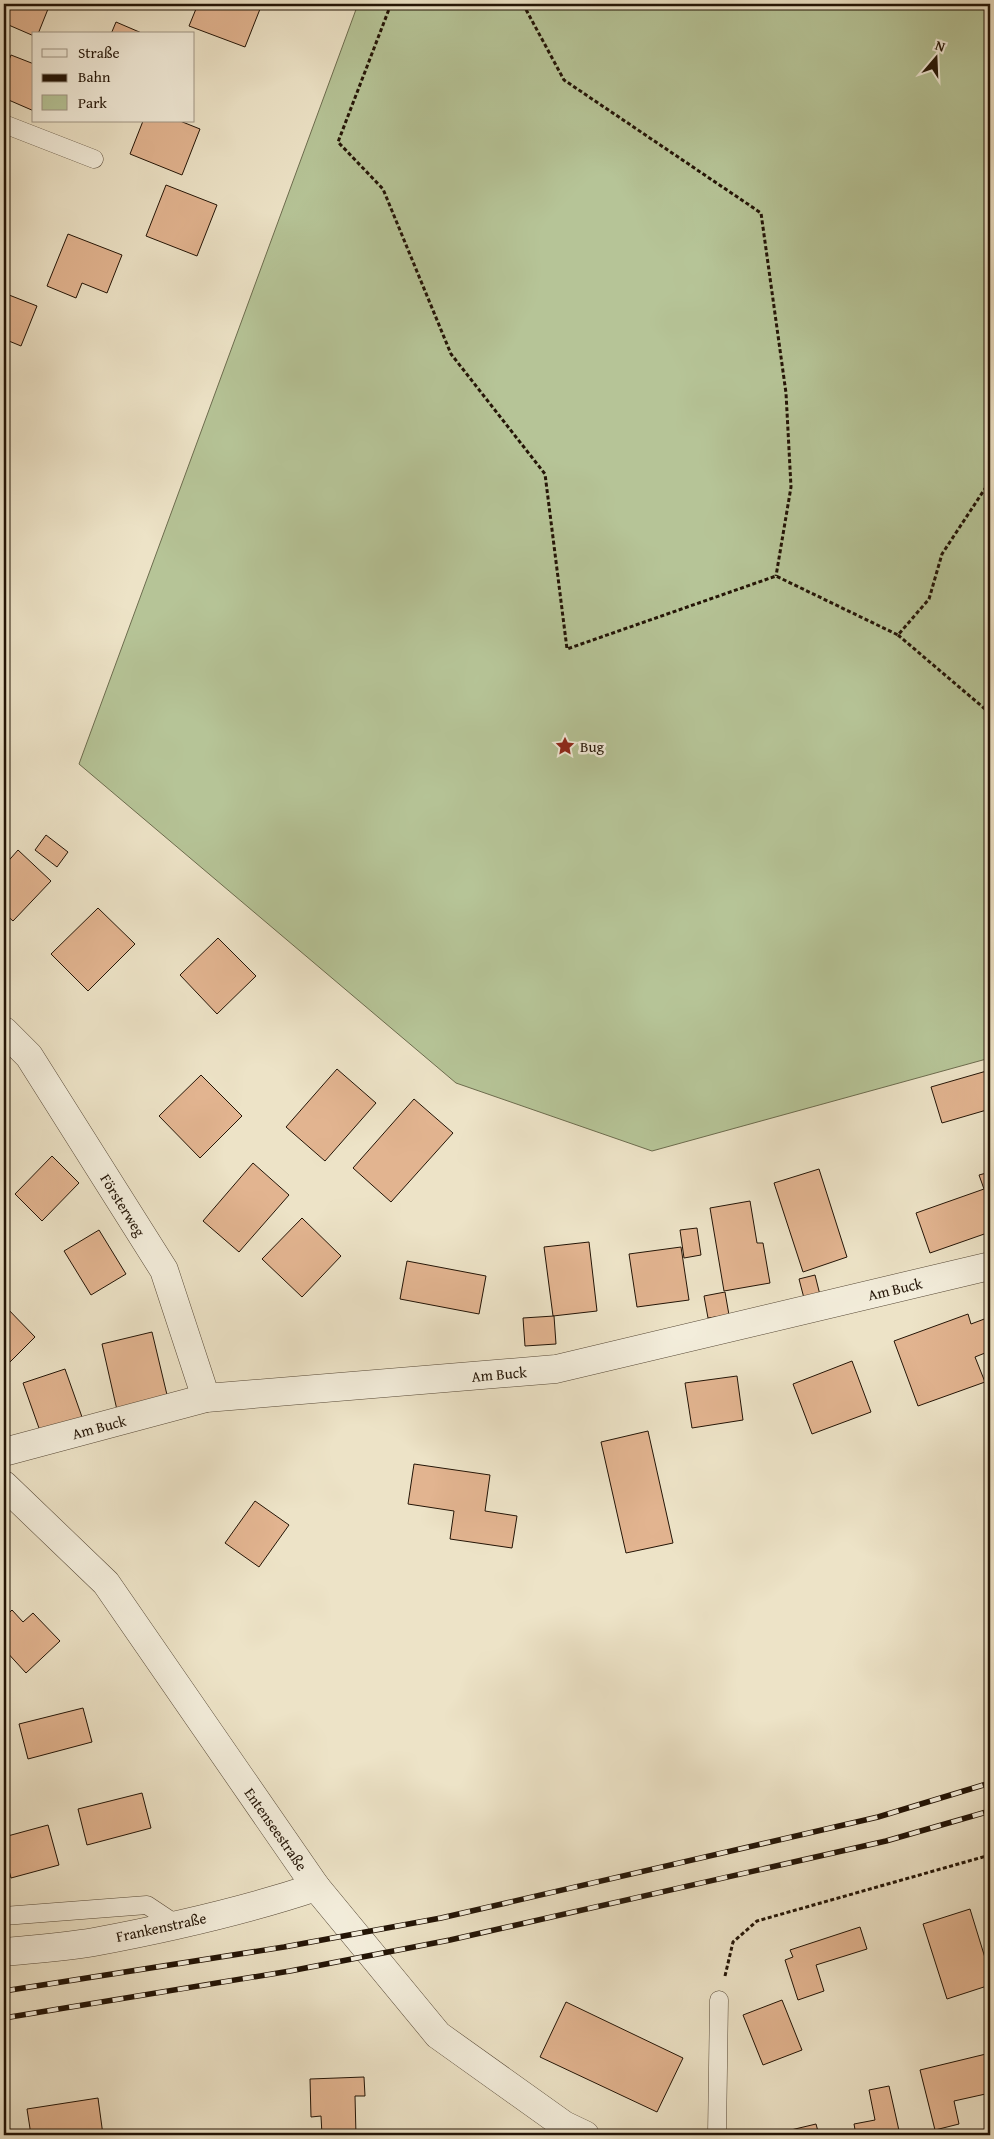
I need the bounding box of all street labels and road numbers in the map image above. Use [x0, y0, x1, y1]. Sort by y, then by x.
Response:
street label: Försterweg [95, 1170, 151, 1241]
street label: Am Buck [866, 1272, 925, 1305]
street label: Am Buck [471, 1361, 528, 1387]
street label: Am Buck [70, 1410, 129, 1444]
street label: Entenseestraße [240, 1783, 312, 1875]
street label: Frankenstraße [114, 1907, 208, 1947]

